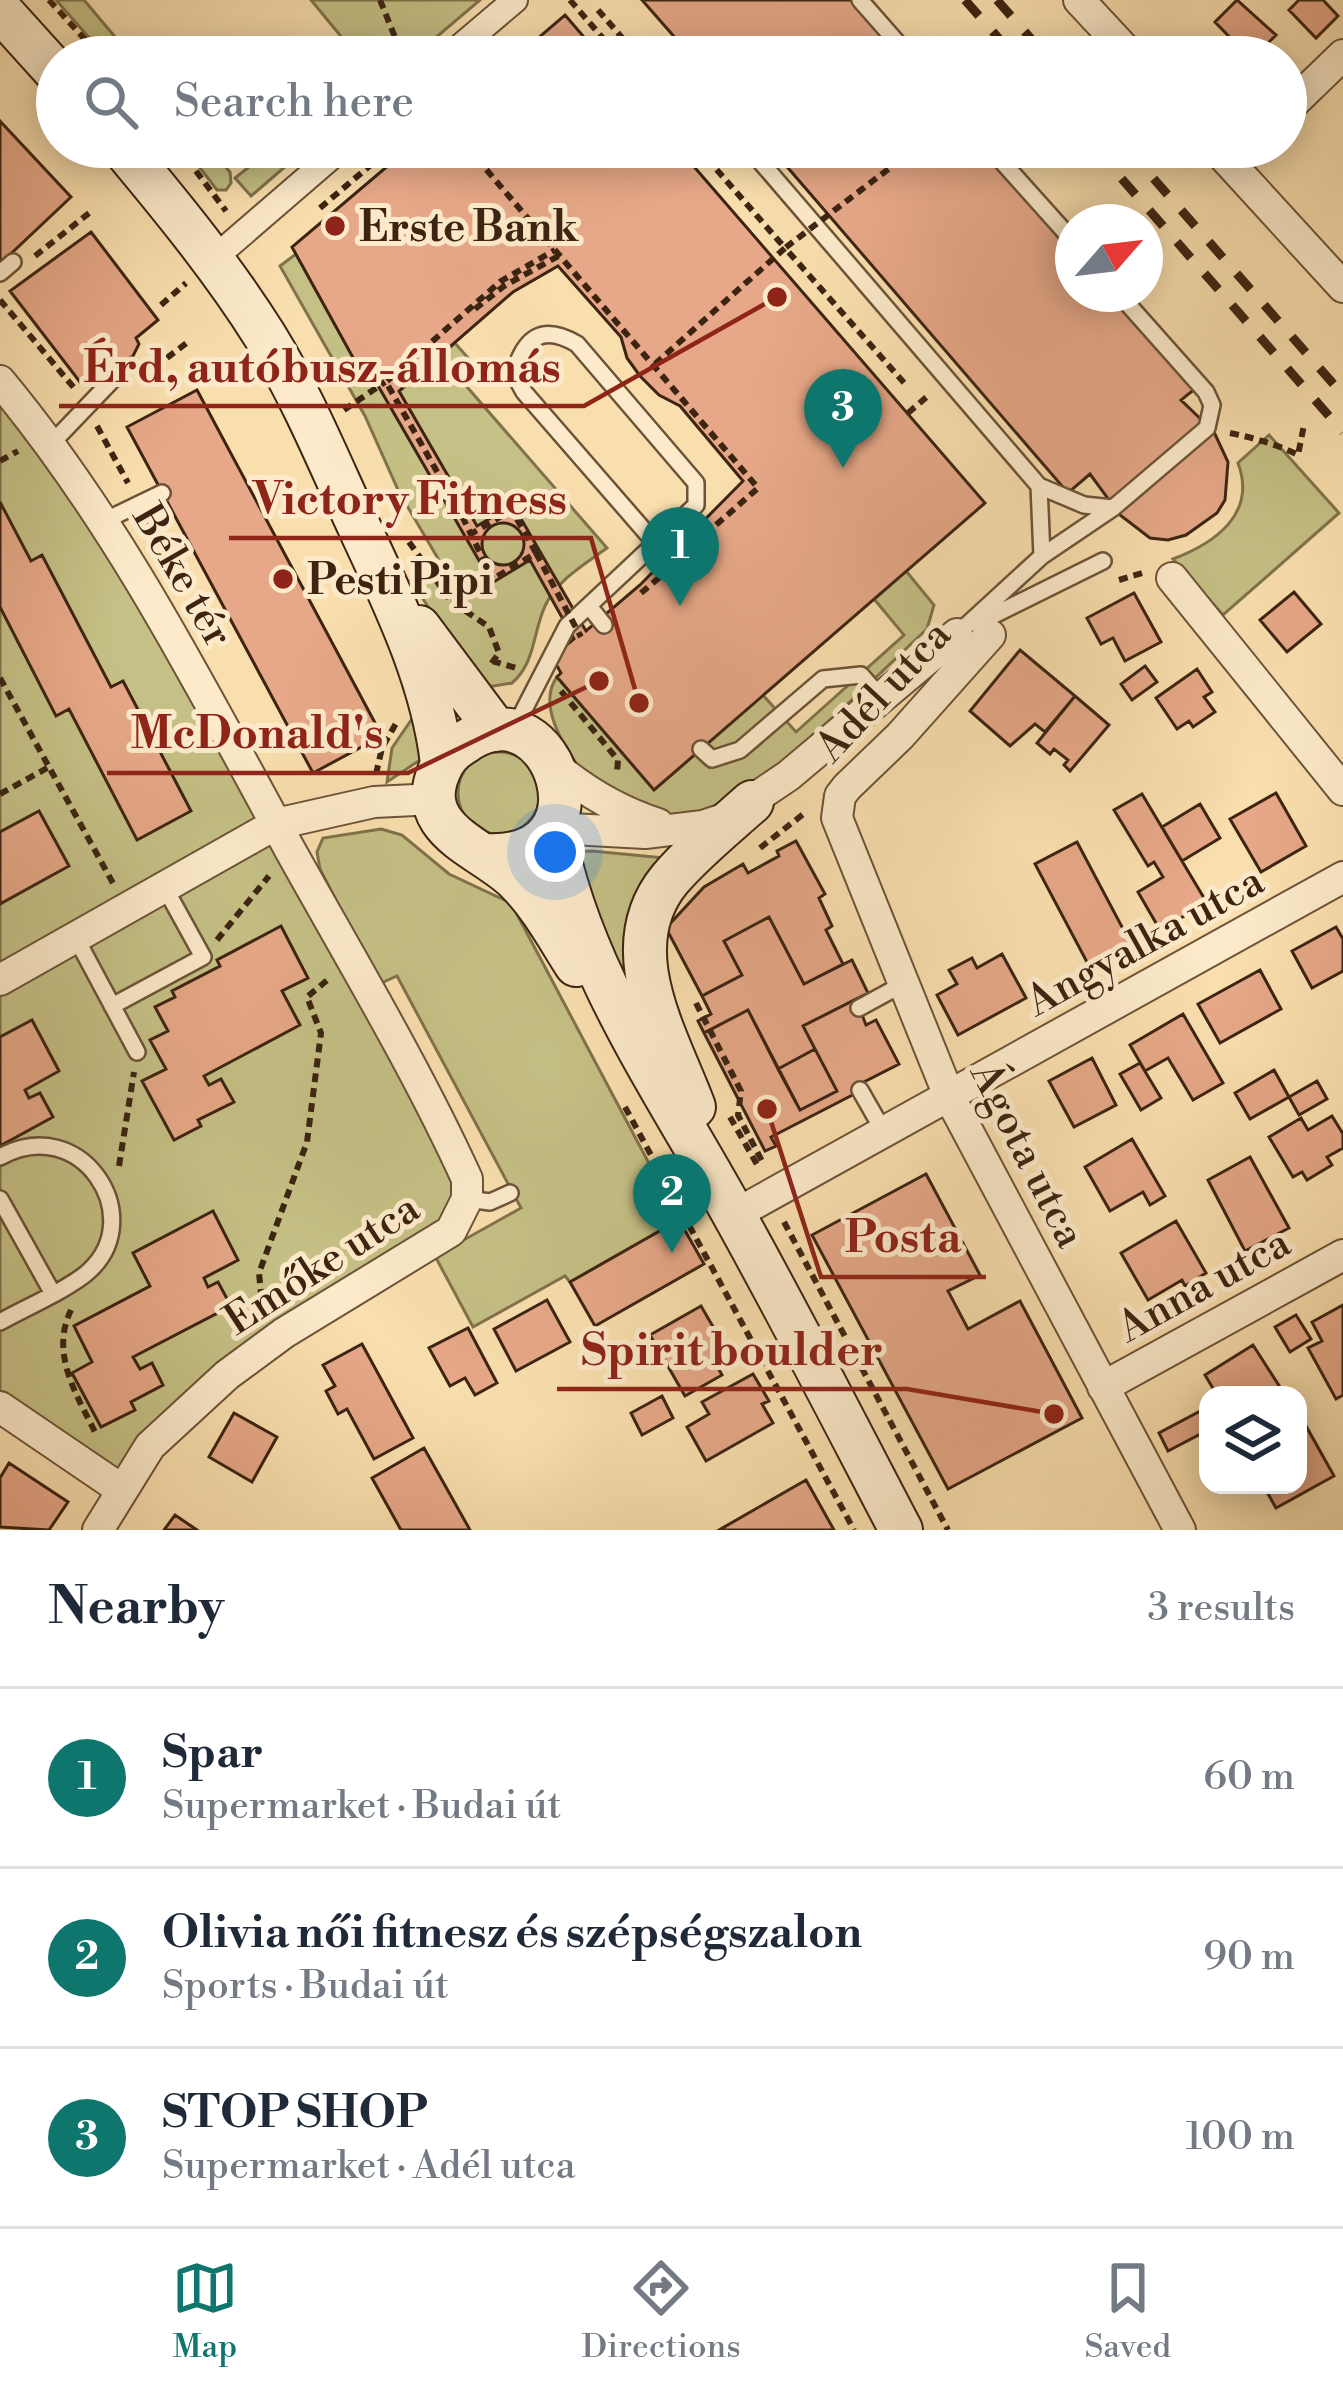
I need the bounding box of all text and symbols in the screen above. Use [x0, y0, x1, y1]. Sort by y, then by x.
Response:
search box [36, 36, 1307, 168]
icon: search [78, 69, 144, 135]
text: Search here [174, 74, 414, 131]
place label: Erste Bank [359, 202, 579, 255]
north arrow [1055, 204, 1163, 312]
marker: Erste Bank [322, 213, 348, 239]
callout: Érd, autóbusz-állomás [59, 325, 584, 406]
text: Érd, autóbusz-állomás [83, 337, 561, 397]
pin: 3 [804, 369, 882, 468]
callout: Victory Fitness [229, 457, 591, 538]
text: Victory Fitness [251, 472, 567, 529]
street label: Béke tér [119, 495, 244, 657]
pin: 1 [641, 507, 719, 606]
place label: Pesti Pipi [307, 555, 493, 608]
marker: Pesti Pipi [270, 566, 296, 592]
street label: Adél utca [804, 609, 963, 775]
callout: McDonald's [107, 692, 408, 773]
text: McDonald's [131, 706, 384, 763]
your location [525, 822, 585, 882]
street label: Angyalka utca [1016, 855, 1274, 1031]
street label: Ágota utca [956, 1051, 1099, 1258]
pin: 2 [633, 1154, 711, 1253]
street label: Emőke utca [215, 1182, 430, 1348]
callout: Posta [821, 1196, 986, 1277]
text: Posta [845, 1210, 962, 1267]
street label: Anna utca [1108, 1217, 1301, 1356]
callout: Spirit boulder [557, 1308, 907, 1389]
text: Spirit boulder [581, 1323, 883, 1380]
map controls [1199, 1386, 1307, 1494]
button: layers [1199, 1386, 1307, 1494]
text: Nearby [48, 1576, 224, 1640]
text: 3 results [1147, 1584, 1295, 1633]
text: Spar [162, 1725, 263, 1782]
text: 1 [78, 1753, 96, 1802]
text: 60 m [1203, 1753, 1295, 1802]
text: Supermarket · Budai út [162, 1782, 561, 1831]
text: Olivia női fitnesz és szépségszalon [162, 1905, 862, 1962]
text: 2 [75, 1933, 99, 1982]
text: 90 m [1203, 1933, 1295, 1982]
text: Sports · Budai út [162, 1962, 449, 2011]
text: STOP SHOP [162, 2085, 427, 2142]
text: 3 [75, 2113, 99, 2162]
text: 100 m [1186, 2113, 1295, 2162]
text: Supermarket · Adél utca [162, 2142, 575, 2191]
tab: Map [172, 2255, 238, 2368]
tab: Directions [582, 2255, 741, 2368]
tab: Saved [1084, 2255, 1171, 2368]

